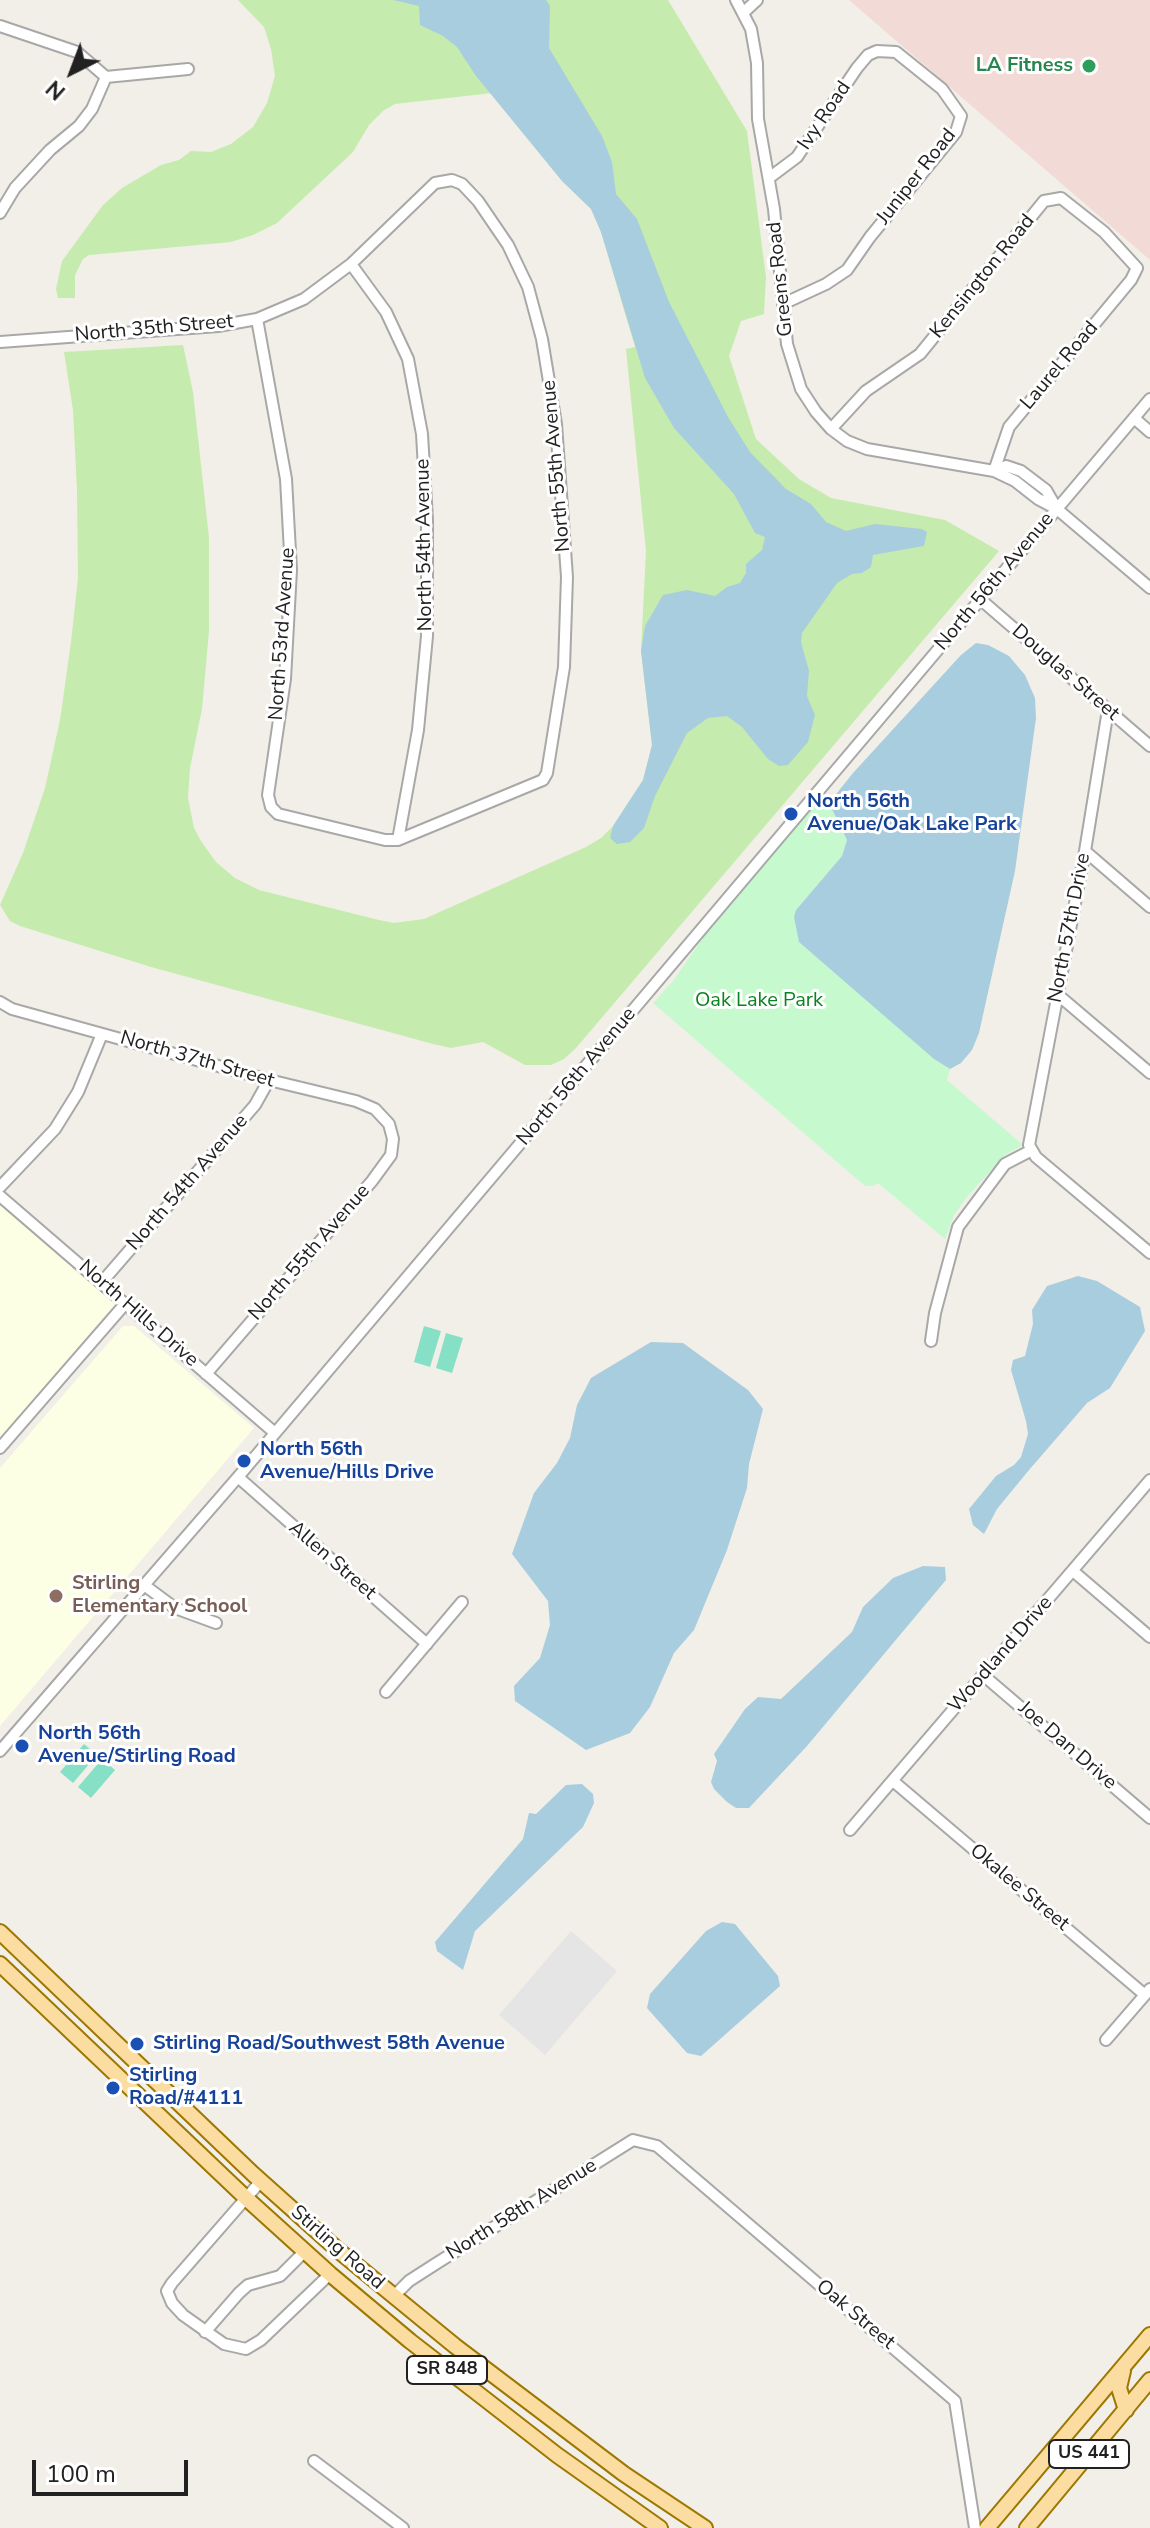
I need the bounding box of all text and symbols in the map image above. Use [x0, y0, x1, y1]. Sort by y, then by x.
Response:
north arrow [32, 32, 112, 112]
place label: LA Fitness [976, 54, 1073, 78]
marker: LA Fitness [1080, 57, 1098, 75]
text: N [40, 73, 72, 106]
street label: Ivy Road [793, 77, 857, 155]
street label: Juniper Road [872, 124, 962, 230]
street label: Kensington Road [926, 210, 1040, 344]
street label: Greens Road [763, 220, 799, 338]
street label: North 35th Street [74, 310, 234, 348]
street label: Laurel Road [1016, 317, 1104, 415]
street label: North 55th Avenue [538, 379, 576, 553]
street label: North 54th Avenue [411, 458, 439, 632]
street label: North 56th Avenue [930, 508, 1060, 656]
street label: North 53rd Avenue [265, 547, 301, 721]
street label: Douglas Street [1006, 620, 1124, 726]
place label: North 56th Avenue/Oak Lake Park [807, 790, 1017, 837]
marker: North 56th Avenue/Oak Lake Park [782, 805, 800, 823]
street label: North 57th Drive [1044, 851, 1096, 1005]
park label: Oak Lake Park [695, 989, 823, 1013]
street label: North 56th Avenue [512, 1003, 642, 1151]
street label: North 37th Street [117, 1027, 277, 1093]
street label: North 54th Avenue [122, 1110, 254, 1256]
street label: North 55th Avenue [244, 1180, 376, 1326]
street label: North Hills Drive [73, 1255, 203, 1373]
place label: North 56th Avenue/Hills Drive [260, 1438, 434, 1485]
marker: North 56th Avenue/Hills Drive [235, 1452, 253, 1470]
street label: Allen Street [283, 1517, 381, 1605]
place label: Stirling Elementary School [72, 1572, 247, 1619]
marker: Stirling Elementary School [47, 1587, 65, 1605]
street label: Woodland Drive [944, 1592, 1058, 1718]
street label: Joe Dan Drive [1013, 1697, 1121, 1795]
place label: North 56th Avenue/Stirling Road [38, 1722, 236, 1769]
marker: North 56th Avenue/Stirling Road [13, 1737, 31, 1755]
street label: Okalee Street [964, 1839, 1074, 1937]
place label: Stirling Road/Southwest 58th Avenue [153, 2032, 505, 2056]
marker: Stirling Road/Southwest 58th Avenue [128, 2035, 146, 2053]
place label: Stirling Road/#4111 [129, 2064, 243, 2111]
marker: Stirling Road/#4111 [104, 2079, 122, 2097]
street label: North 58th Avenue [442, 2154, 602, 2266]
street label: Stirling Road [285, 2201, 389, 2295]
street label: Oak Street [811, 2275, 899, 2355]
road number: SR 848 [407, 2356, 487, 2384]
road number: US 441 [1049, 2440, 1129, 2468]
scale bar [36, 2444, 192, 2494]
text: 100 m [46, 2458, 116, 2490]

